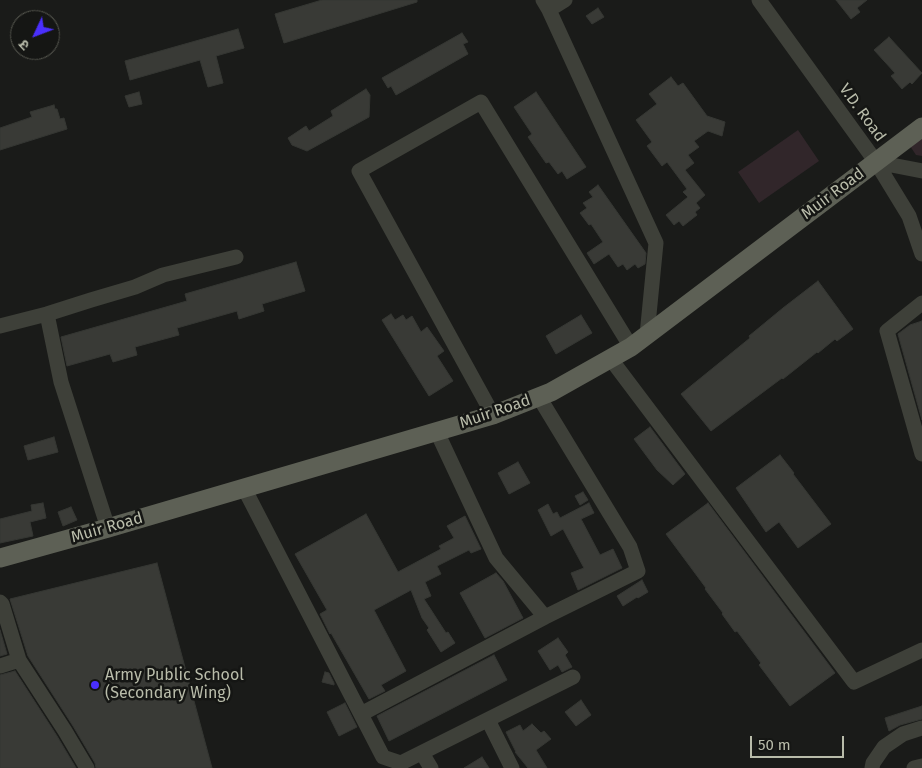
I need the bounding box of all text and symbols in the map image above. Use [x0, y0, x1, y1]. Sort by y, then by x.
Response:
north arrow [10, 10, 60, 60]
text: उ [15, 36, 33, 54]
street label: V.D. Road [835, 80, 889, 146]
street label: Muir Road [798, 164, 868, 224]
street label: Muir Road [457, 391, 533, 433]
street label: Muir Road [69, 509, 145, 547]
place label: Army Public School (Secondary Wing) [105, 666, 244, 704]
marker: Army Public School (Secondary Wing) [89, 679, 101, 691]
scale bar [752, 726, 846, 758]
text: 50 m [758, 736, 791, 754]

